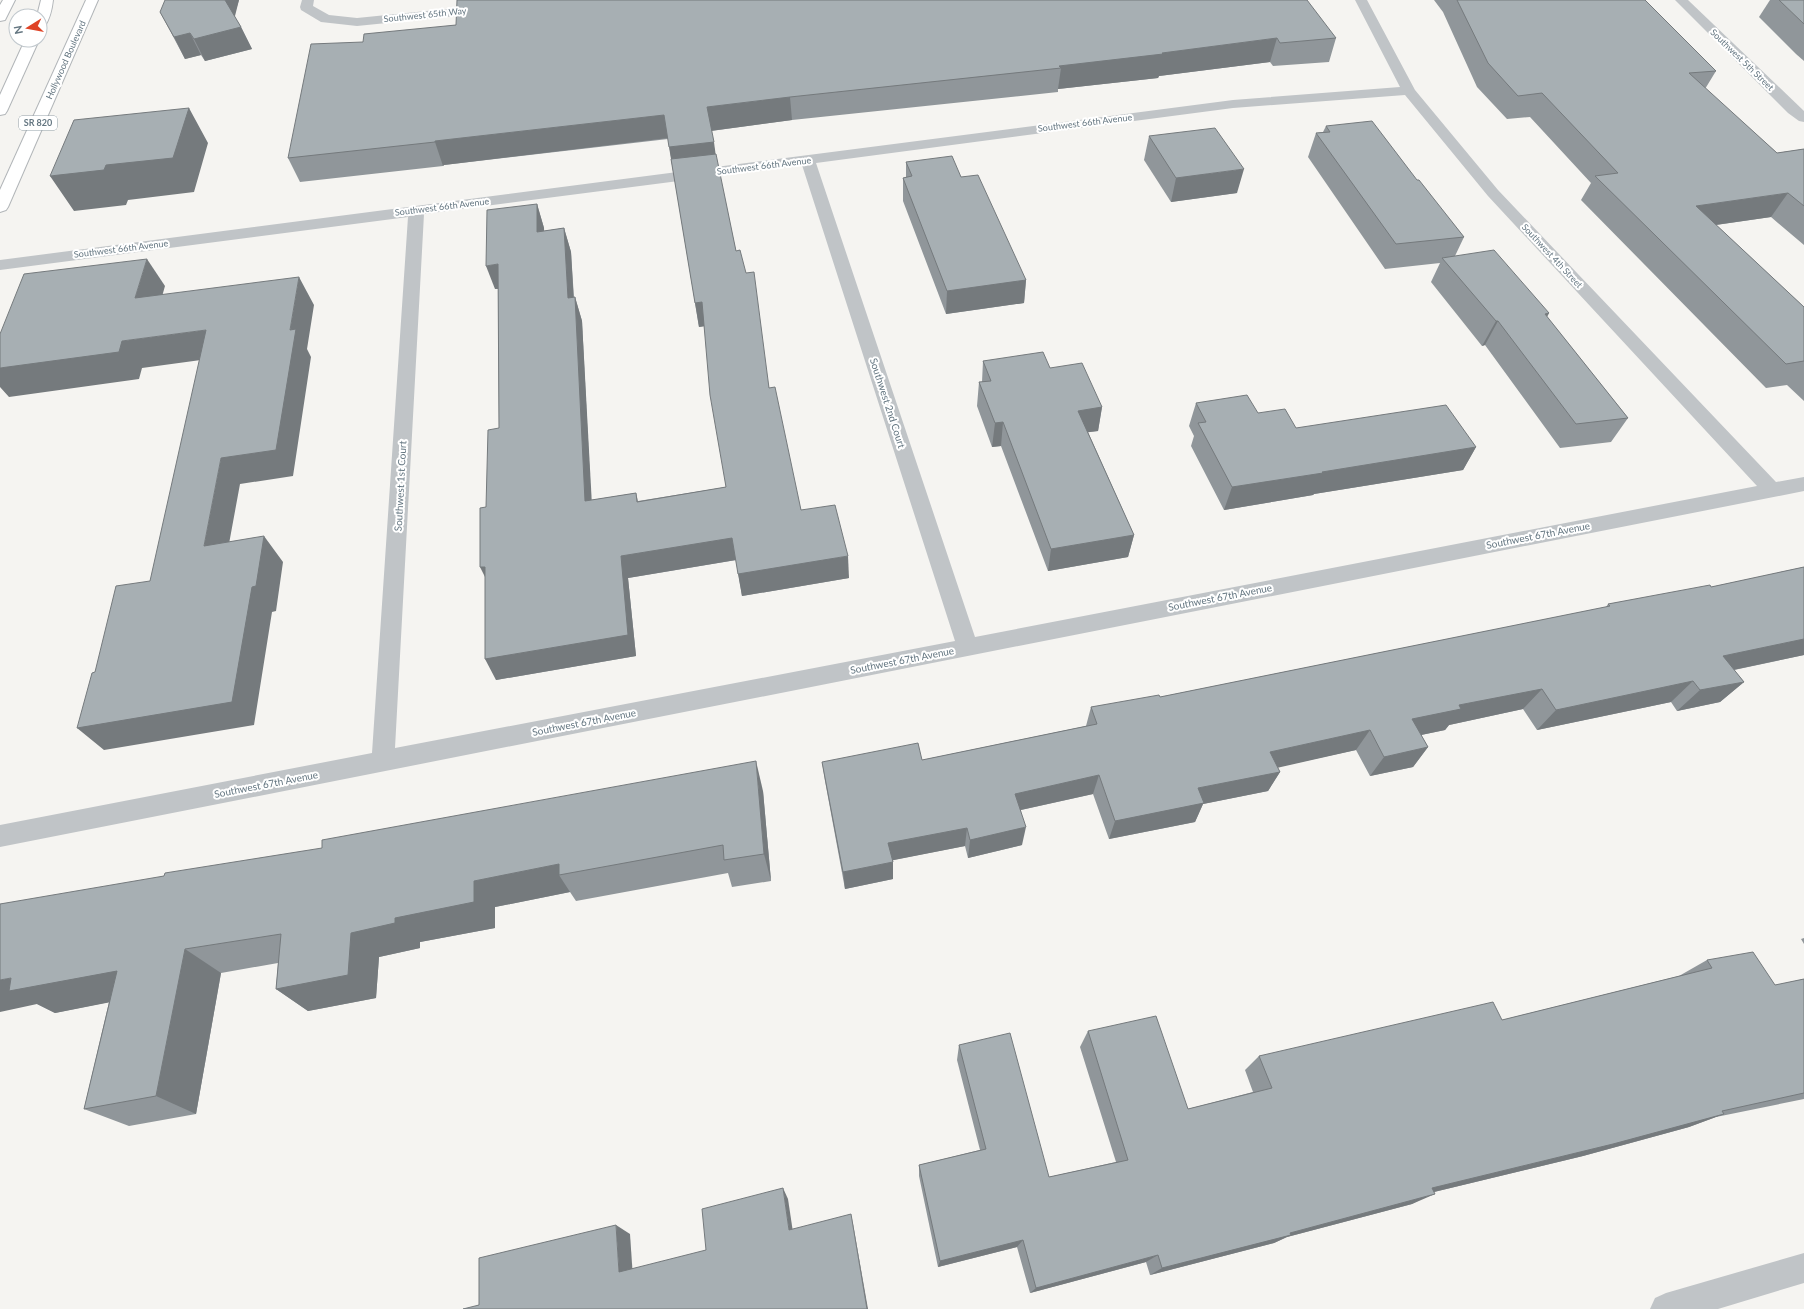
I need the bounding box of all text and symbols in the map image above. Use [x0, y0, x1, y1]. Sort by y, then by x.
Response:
street label: Southwest 65th Way [383, 5, 467, 24]
north arrow [8, 8, 48, 48]
street label: Hollywood Boulevard [43, 19, 88, 101]
text: N [11, 25, 25, 35]
street label: Southwest 5th Street [1708, 27, 1777, 93]
street label: Southwest 66th Avenue [1037, 111, 1133, 134]
road number: SR 820 [19, 116, 57, 130]
street label: Southwest 66th Avenue [716, 154, 812, 177]
street label: Southwest 66th Avenue [394, 195, 490, 218]
street label: Southwest 4th Street [1520, 221, 1586, 291]
street label: Southwest 66th Avenue [73, 237, 169, 260]
street label: Southwest 2nd Court [868, 356, 908, 450]
street label: Southwest 1st Court [392, 440, 408, 532]
street label: Southwest 67th Avenue [1485, 519, 1591, 551]
street label: Southwest 67th Avenue [1167, 581, 1273, 613]
street label: Southwest 67th Avenue [849, 644, 955, 676]
street label: Southwest 67th Avenue [531, 706, 637, 738]
street label: Southwest 67th Avenue [213, 768, 319, 800]

